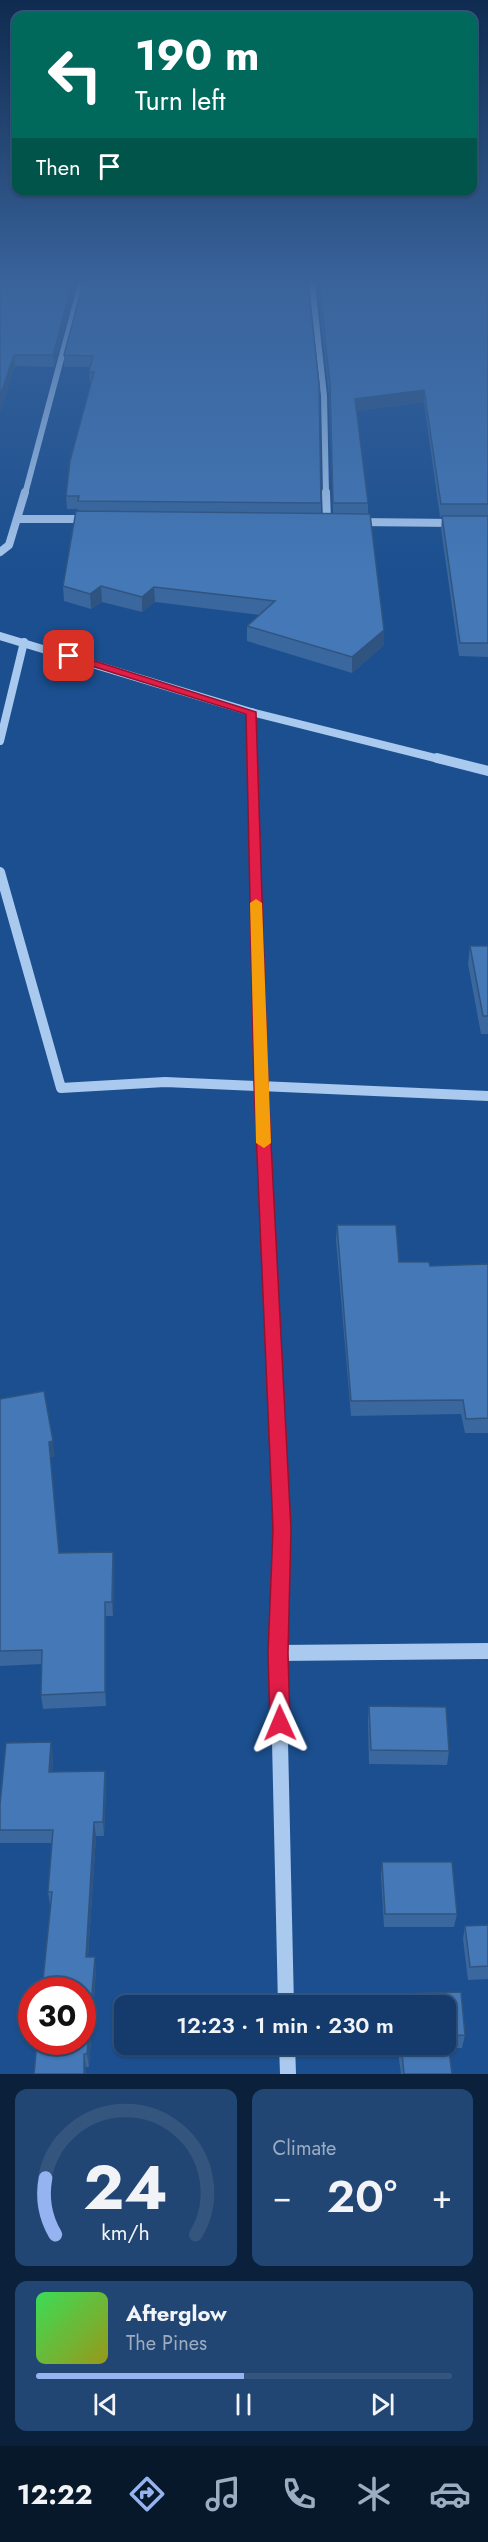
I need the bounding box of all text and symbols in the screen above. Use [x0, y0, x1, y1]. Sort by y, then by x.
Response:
text: 190 m [135, 25, 259, 86]
icon: left [36, 36, 114, 114]
text: Turn left [135, 81, 225, 120]
icon: arrive [93, 150, 126, 183]
text: Then [36, 151, 81, 183]
pin [43, 630, 94, 681]
icon: arrive [52, 639, 85, 672]
position arrow [248, 1691, 312, 1755]
speed limit sign: 30 [18, 1977, 96, 2055]
text: 12:23 · 1 min · 230 m [176, 2009, 394, 2041]
text: Climate [273, 2134, 336, 2163]
text: 24 [84, 2142, 168, 2232]
text: 20° [327, 2164, 397, 2229]
text: − [273, 2173, 292, 2220]
text: + [432, 2173, 452, 2220]
text: km/h [102, 2217, 150, 2248]
text: Afterglow [126, 2297, 227, 2329]
text: The Pines [126, 2329, 207, 2358]
icon: previous [89, 2388, 122, 2421]
icon: pause [227, 2388, 260, 2421]
icon: next [366, 2388, 399, 2421]
icon: directions [126, 2473, 168, 2515]
icon: music [202, 2473, 244, 2515]
icon: phone [278, 2473, 320, 2515]
icon: climate [353, 2473, 395, 2515]
icon: car [429, 2473, 471, 2515]
text: 12:22 [17, 2475, 92, 2514]

